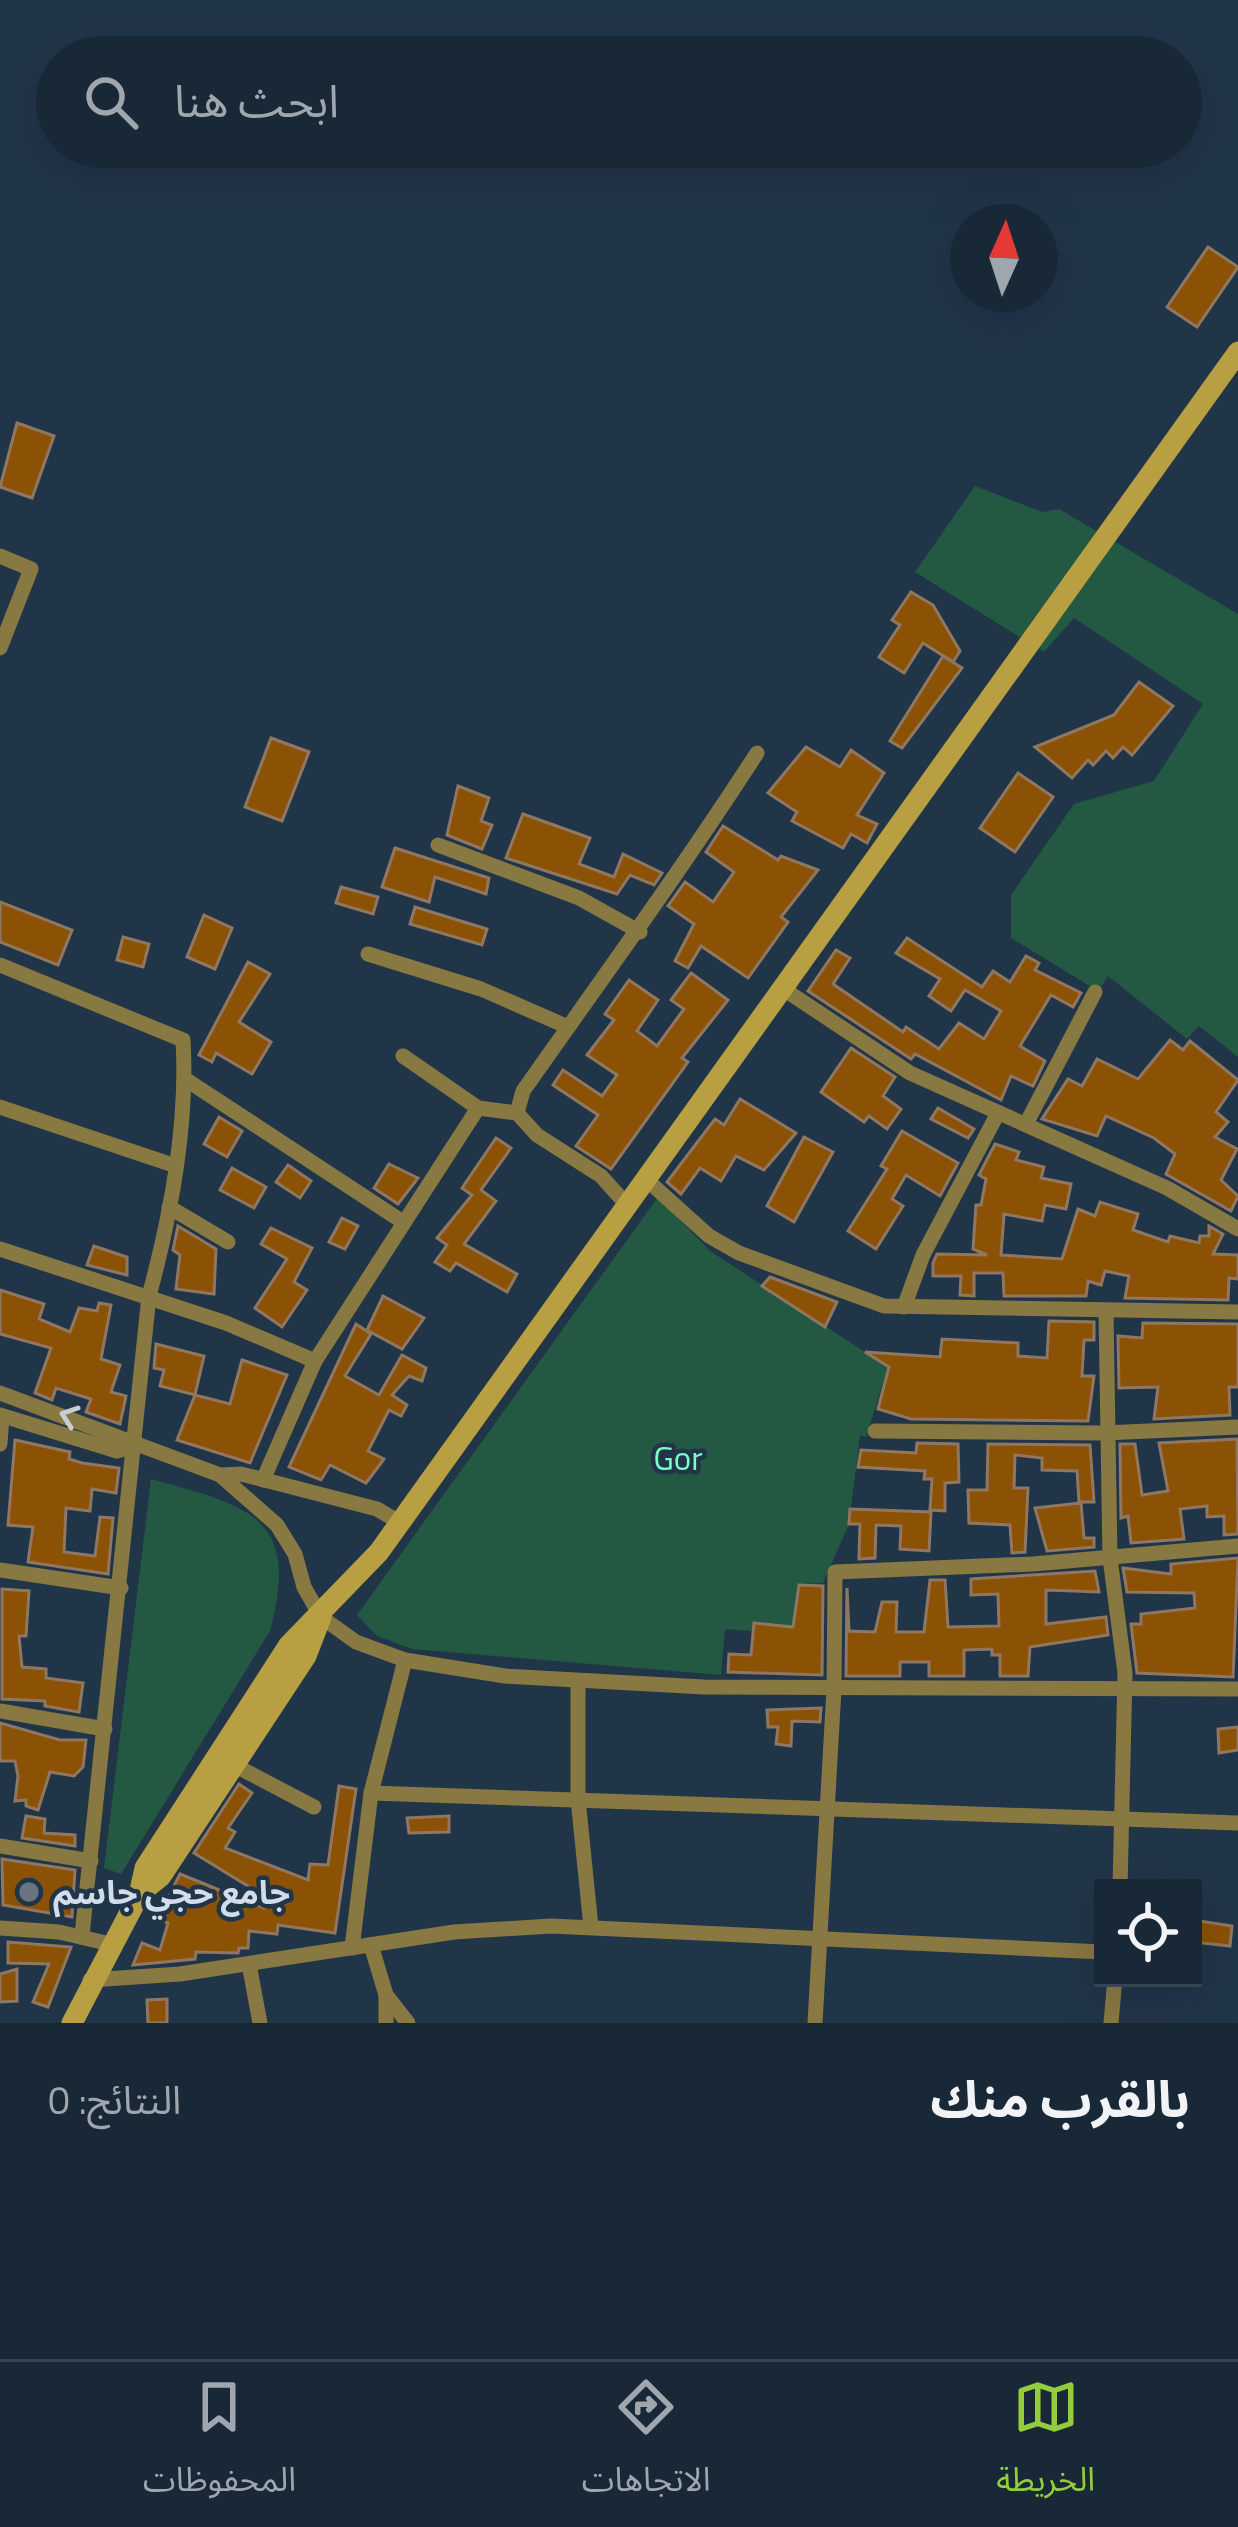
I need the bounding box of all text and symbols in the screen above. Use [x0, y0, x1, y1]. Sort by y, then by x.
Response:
search box [36, 36, 1202, 168]
text: ابحث هنا [174, 66, 339, 134]
icon: search [78, 69, 144, 135]
north arrow [950, 204, 1058, 312]
one-way arrow [60, 1406, 81, 1430]
park label: Gor [653, 1433, 703, 1483]
place label: جامع حجي جاسم [53, 1867, 290, 1920]
marker: جامع حجي جاسم [16, 1879, 42, 1905]
map controls [1094, 1879, 1202, 1987]
button: locate [1094, 1879, 1202, 1987]
text: بالقرب منك [930, 2059, 1190, 2137]
text: النتائج: 0 [48, 2070, 181, 2129]
tab: المحفوظات [143, 2374, 296, 2515]
tab: الاتجاهات [582, 2374, 711, 2515]
tab: الخريطة [996, 2374, 1095, 2515]

